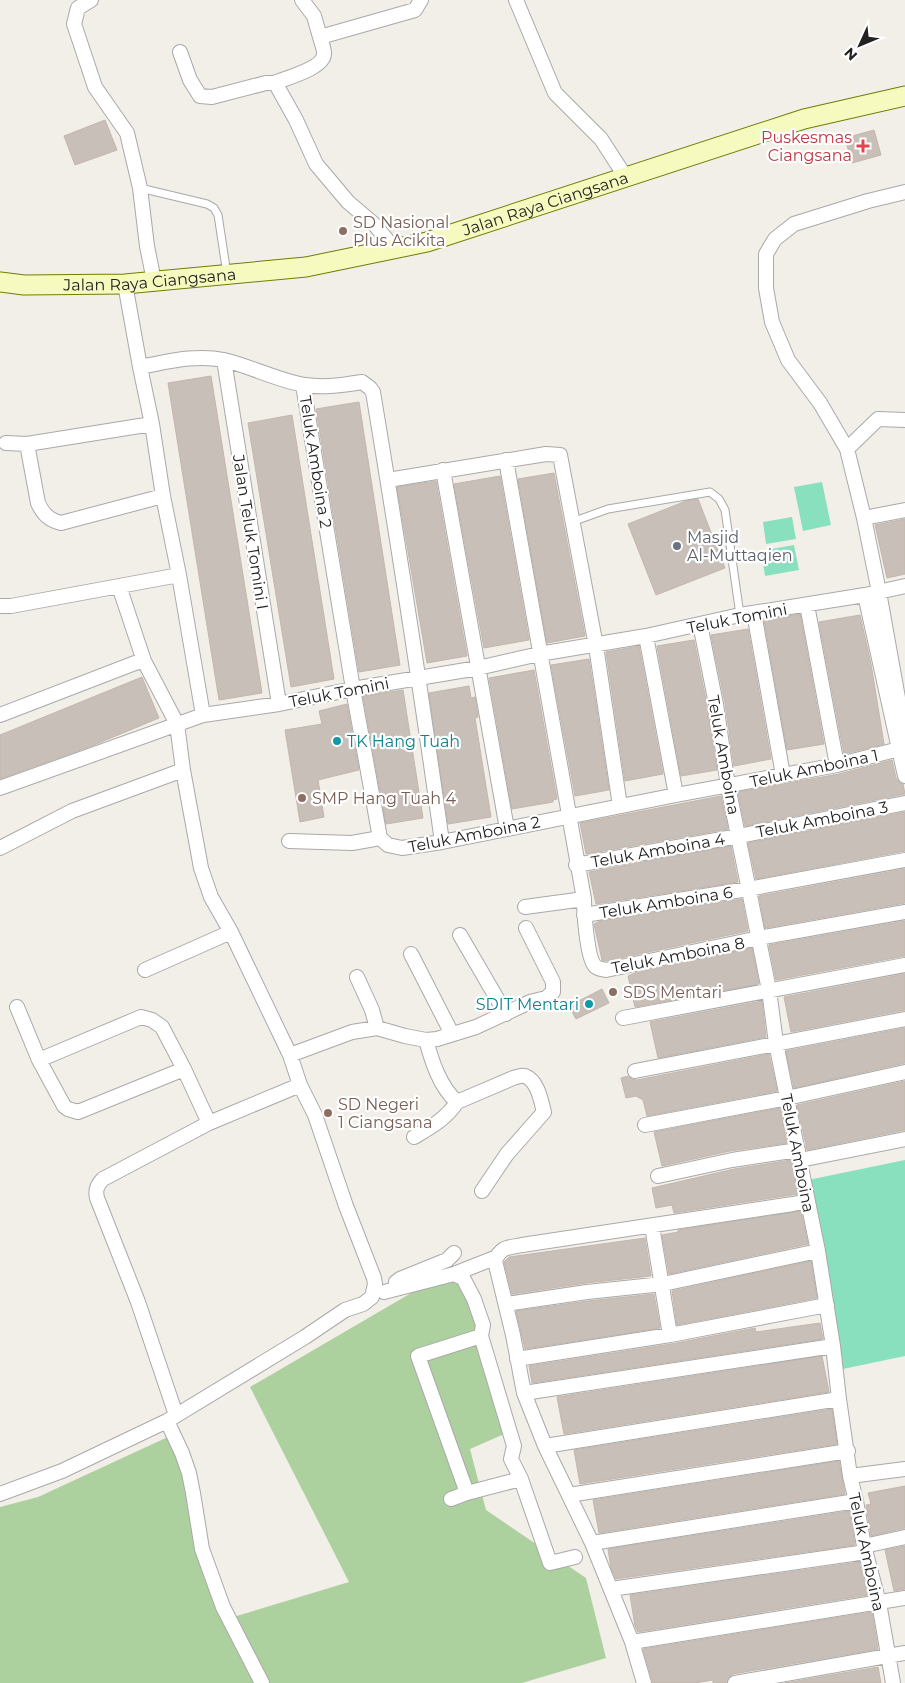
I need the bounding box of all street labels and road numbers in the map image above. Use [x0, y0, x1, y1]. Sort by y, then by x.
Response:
street label: Jalan Raya Ciangsana [459, 168, 631, 240]
street label: Jalan Raya Ciangsana [62, 265, 237, 295]
street label: Teluk Amboina 2 [296, 394, 335, 530]
street label: Jalan Teluk Tomini I [229, 452, 272, 611]
street label: Teluk Tomini [685, 599, 789, 638]
street label: Teluk Tomini [287, 673, 391, 712]
street label: Teluk Amboina [704, 694, 743, 816]
street label: Teluk Amboina 1 [748, 746, 880, 791]
street label: Teluk Amboina 3 [755, 797, 890, 842]
street label: Teluk Amboina 2 [407, 812, 542, 857]
street label: Teluk Amboina 4 [590, 829, 727, 872]
street label: Teluk Amboina 6 [598, 883, 734, 922]
street label: Teluk Amboina 8 [610, 933, 746, 978]
street label: Teluk Amboina [777, 1092, 818, 1214]
street label: Teluk Amboina [845, 1491, 888, 1613]

